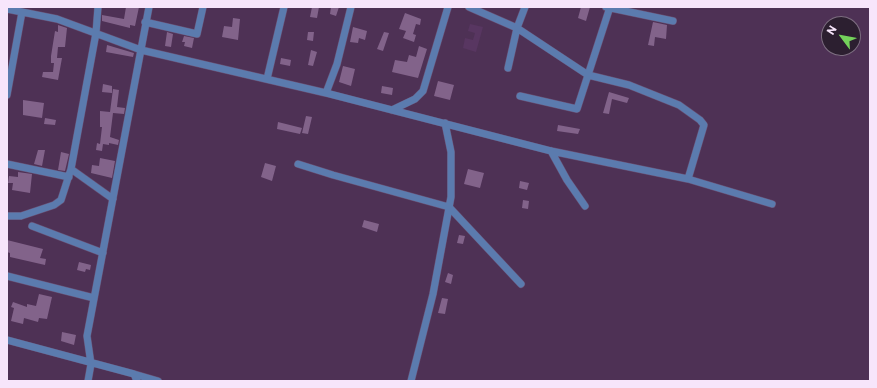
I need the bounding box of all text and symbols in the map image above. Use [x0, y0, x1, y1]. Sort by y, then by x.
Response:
north arrow [821, 16, 861, 56]
text: N [824, 23, 839, 37]

